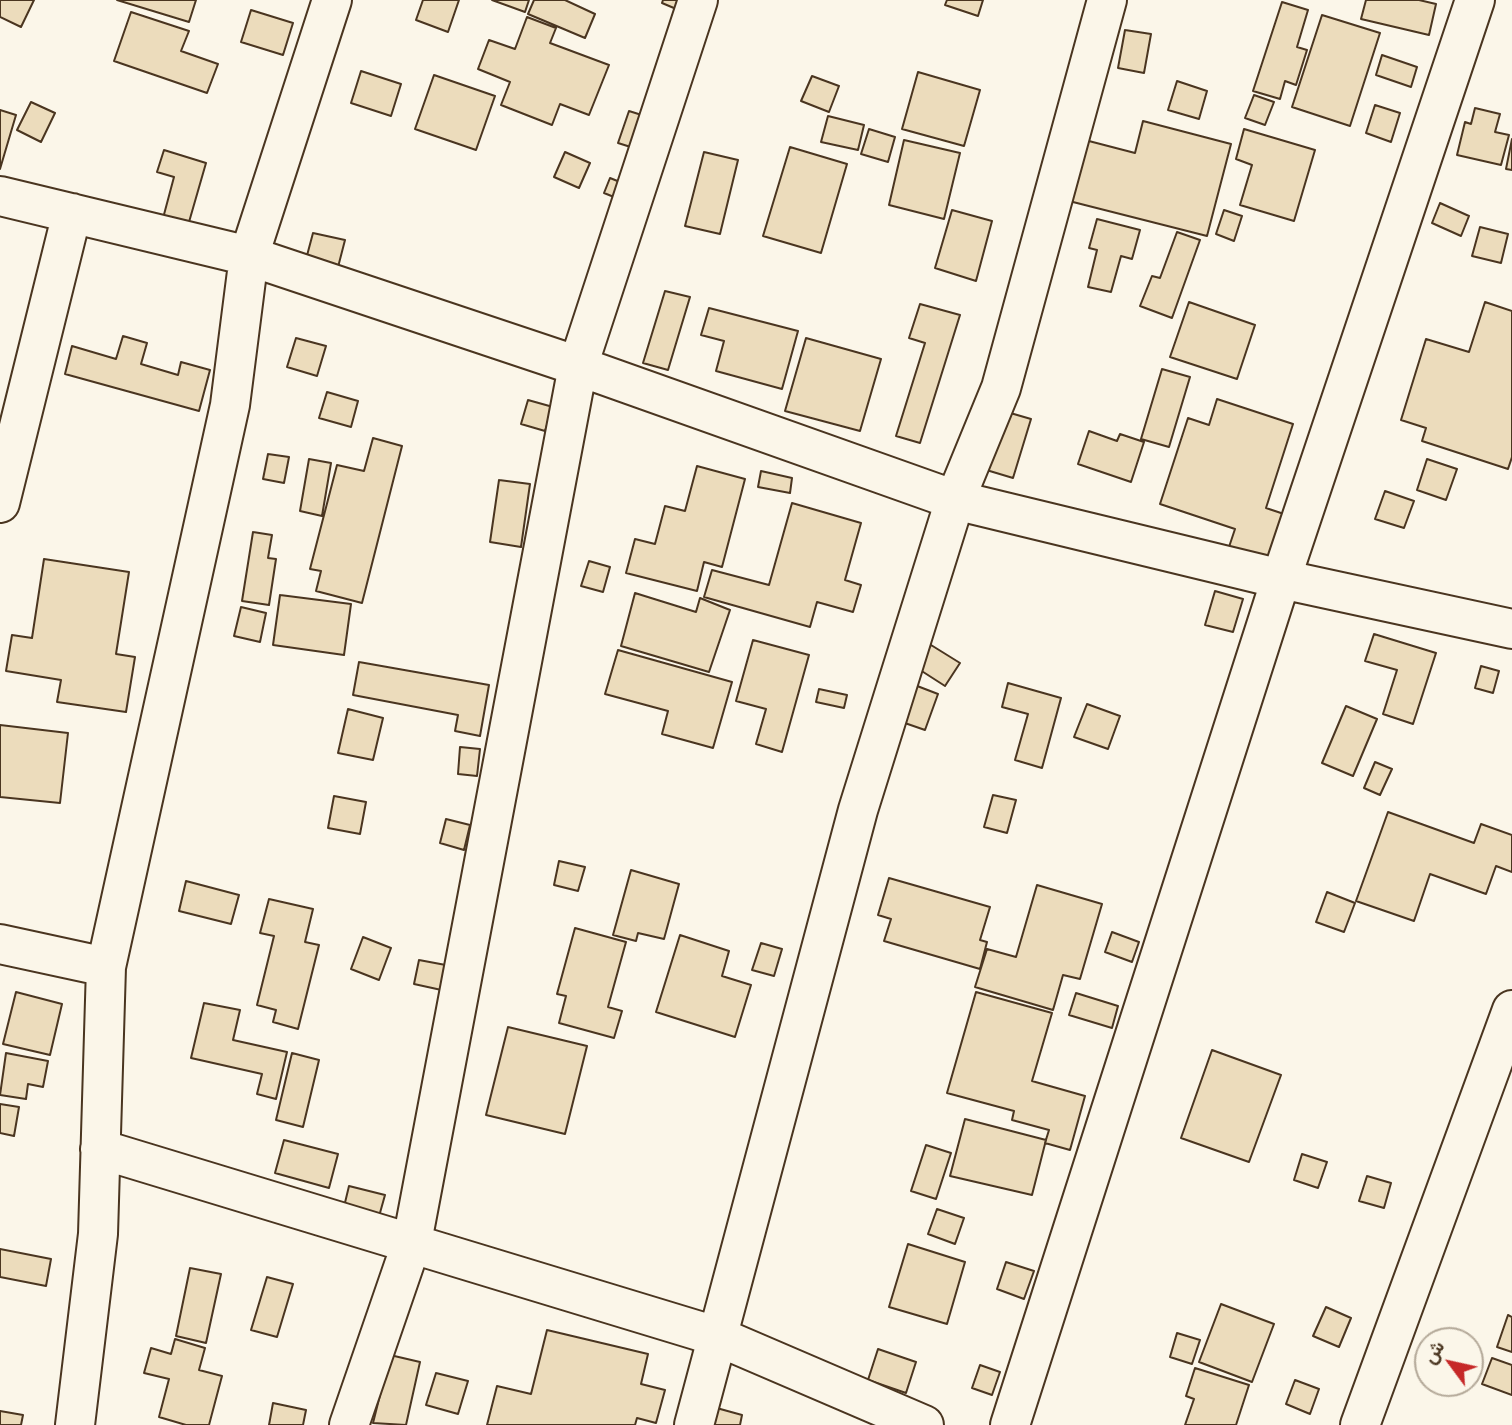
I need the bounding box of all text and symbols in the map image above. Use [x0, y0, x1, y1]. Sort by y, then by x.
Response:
north arrow [1414, 1327, 1484, 1397]
text: ش [1417, 1336, 1449, 1367]

